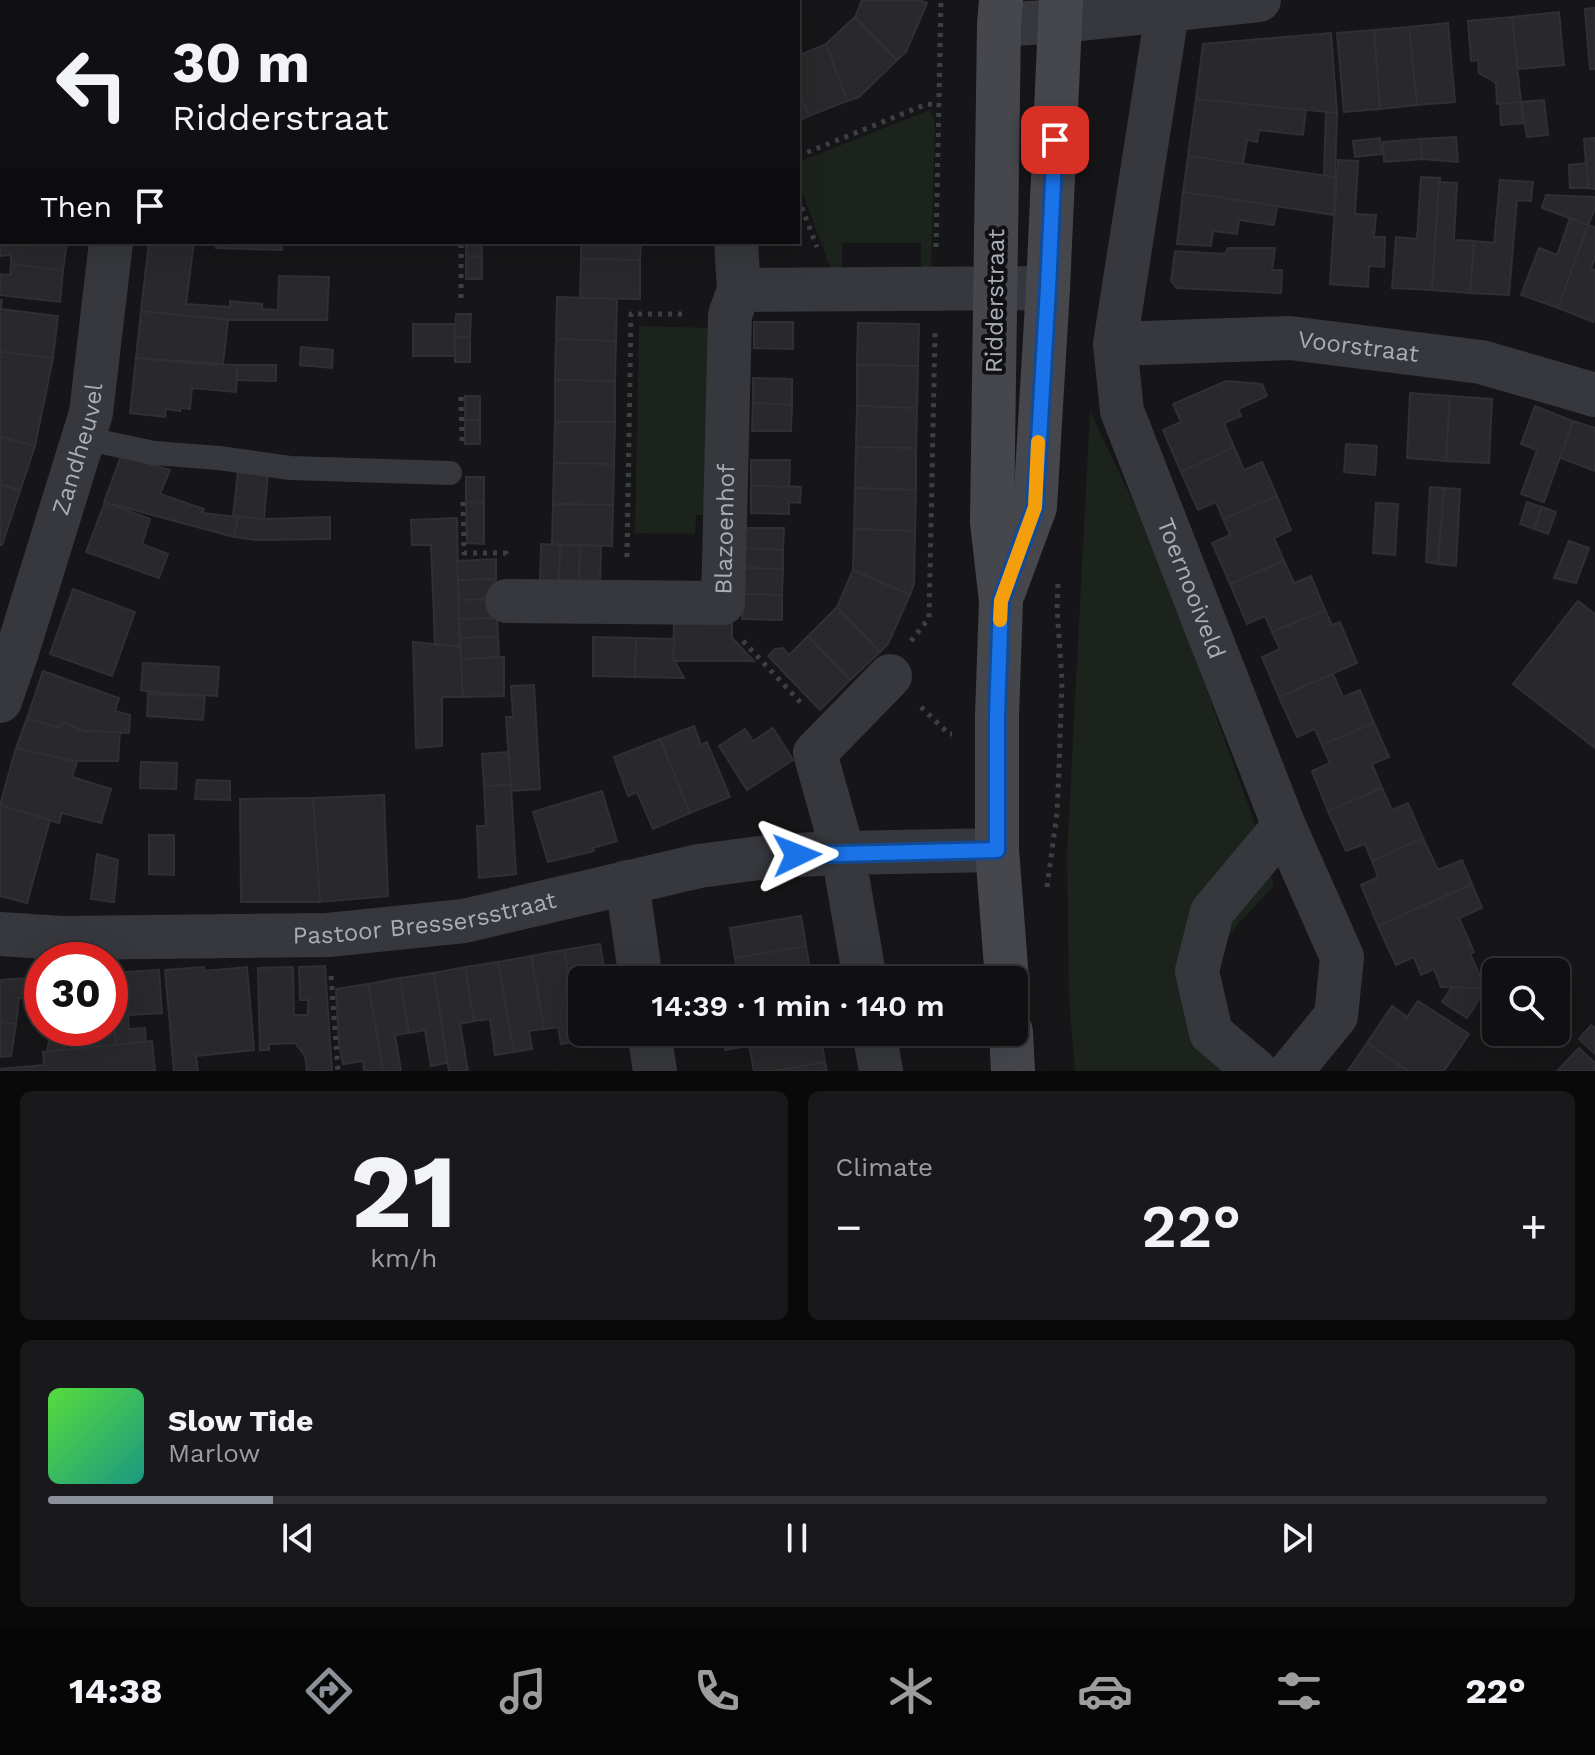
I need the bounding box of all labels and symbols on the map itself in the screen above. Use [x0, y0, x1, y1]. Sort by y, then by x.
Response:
pin [1021, 106, 1089, 174]
street label: Ridderstraat [980, 229, 1010, 373]
street label: Voorstraat [1296, 325, 1420, 368]
street label: Zandheuvel [46, 381, 108, 518]
street label: Blazoenhof [709, 463, 740, 595]
street label: Toernooiveld [1151, 514, 1231, 663]
position arrow [755, 813, 839, 897]
street label: Pastoor Bressersstraat [293, 886, 559, 949]
speed limit sign: 30 [24, 942, 128, 1046]

